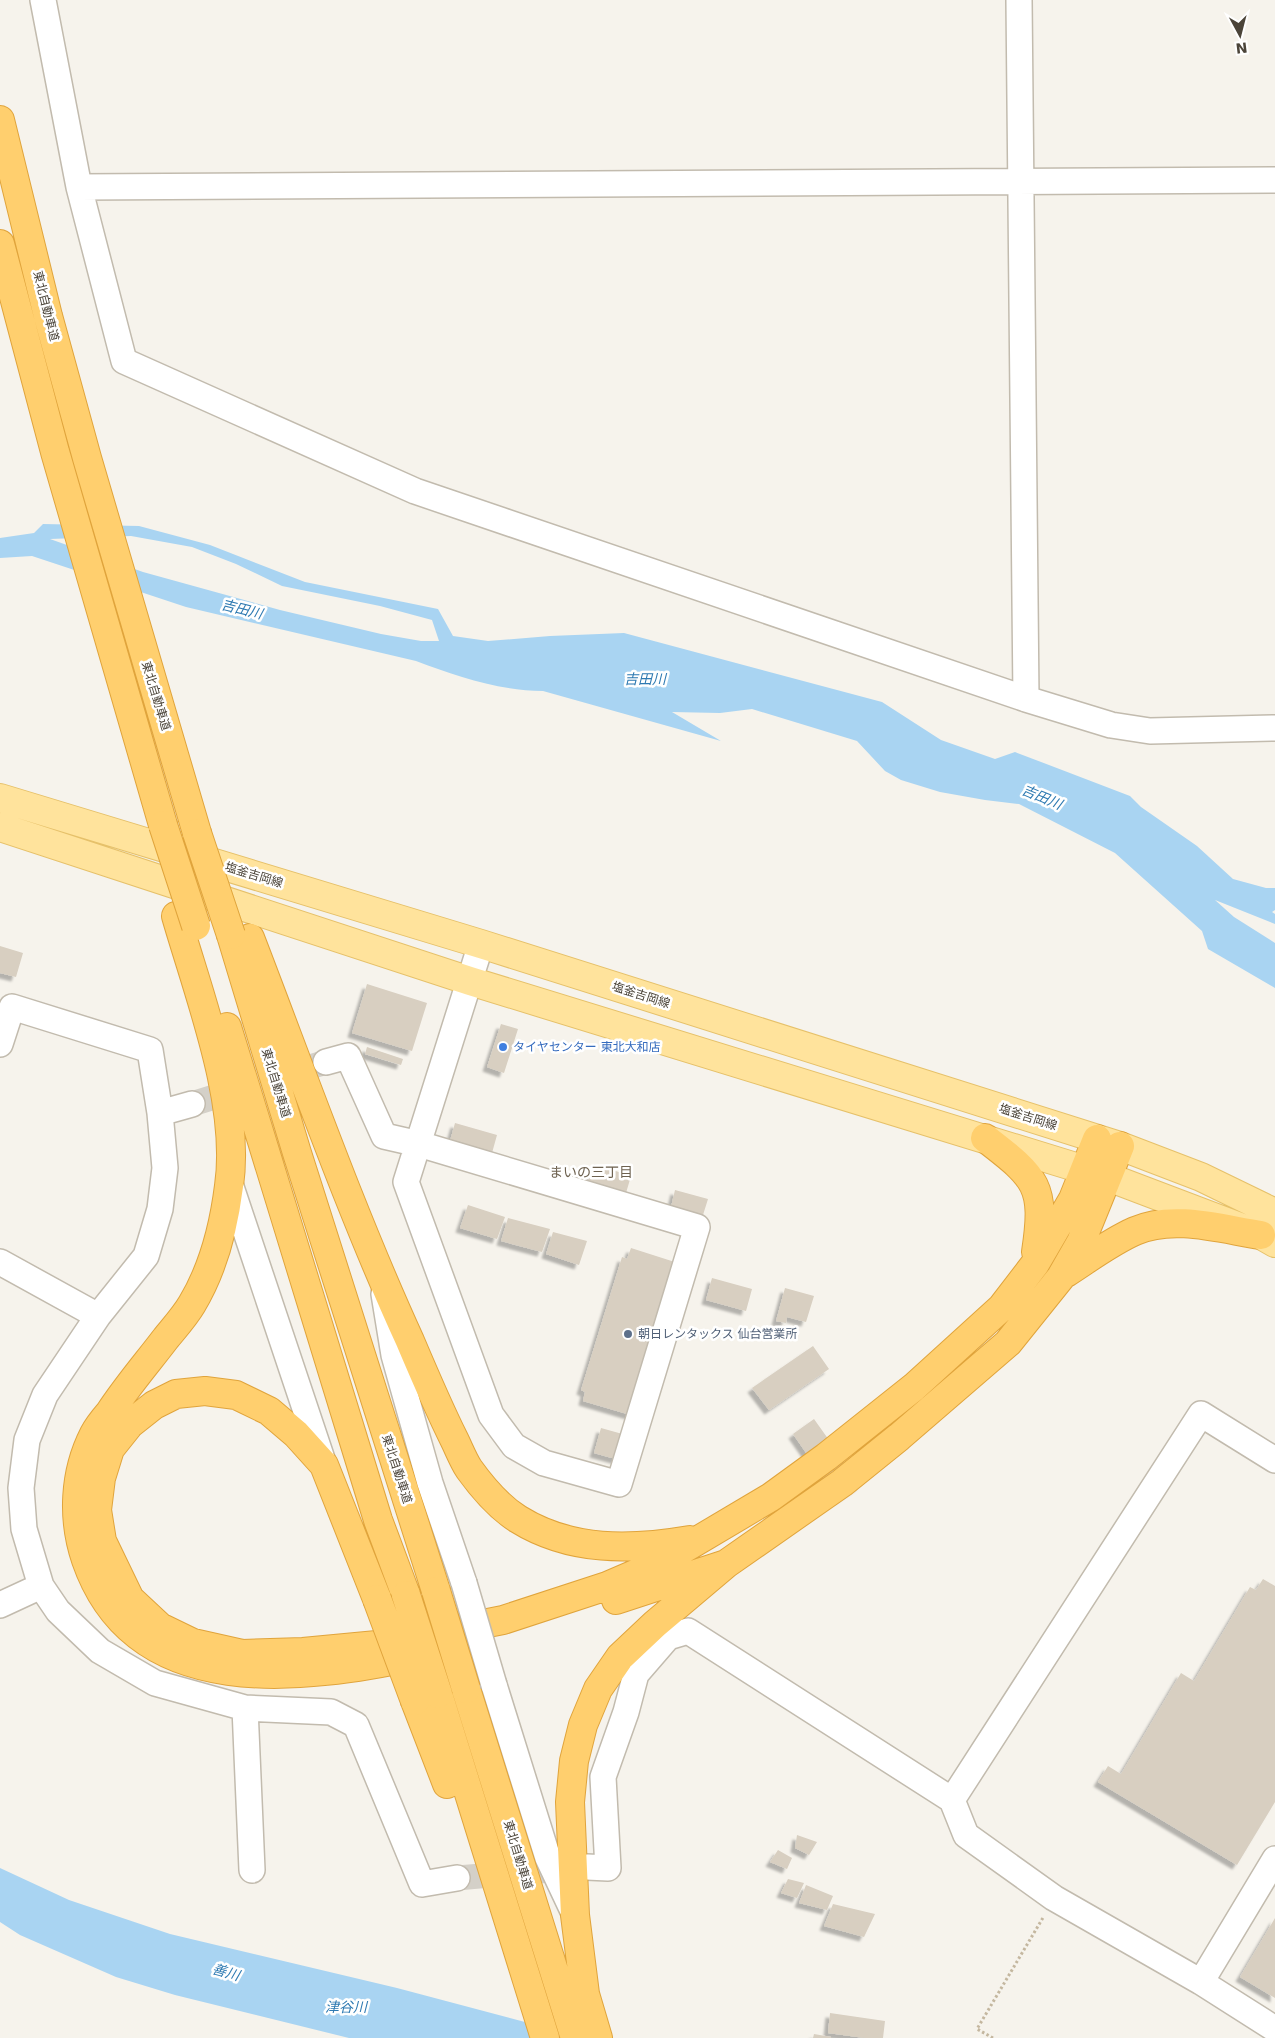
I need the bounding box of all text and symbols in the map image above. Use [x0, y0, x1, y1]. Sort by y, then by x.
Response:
north arrow [1215, 10, 1265, 60]
text: N [1235, 39, 1248, 57]
street label: 東北自動車道 [30, 269, 62, 343]
water label: 吉田川 [220, 596, 266, 622]
street label: 東北自動車道 [139, 660, 173, 732]
water label: 吉田川 [624, 671, 668, 687]
water label: 吉田川 [1020, 781, 1066, 813]
street label: 塩釜吉岡線 [223, 860, 285, 890]
street label: 塩釜吉岡線 [610, 979, 672, 1011]
place label: タイヤセンター 東北大和店 [513, 1040, 660, 1054]
marker: タイヤセンター 東北大和店 [497, 1041, 509, 1053]
street label: 東北自動車道 [259, 1047, 293, 1119]
street label: 塩釜吉岡線 [997, 1101, 1059, 1133]
district label: まいの三丁目 [549, 1164, 633, 1180]
place label: 朝日レンタックス 仙台営業所 [638, 1327, 797, 1341]
marker: 朝日レンタックス 仙台営業所 [622, 1328, 634, 1340]
street label: 東北自動車道 [379, 1433, 415, 1505]
street label: 東北自動車道 [501, 1819, 535, 1891]
water label: 善川 [210, 1960, 244, 1984]
water label: 津谷川 [325, 1999, 369, 2015]

